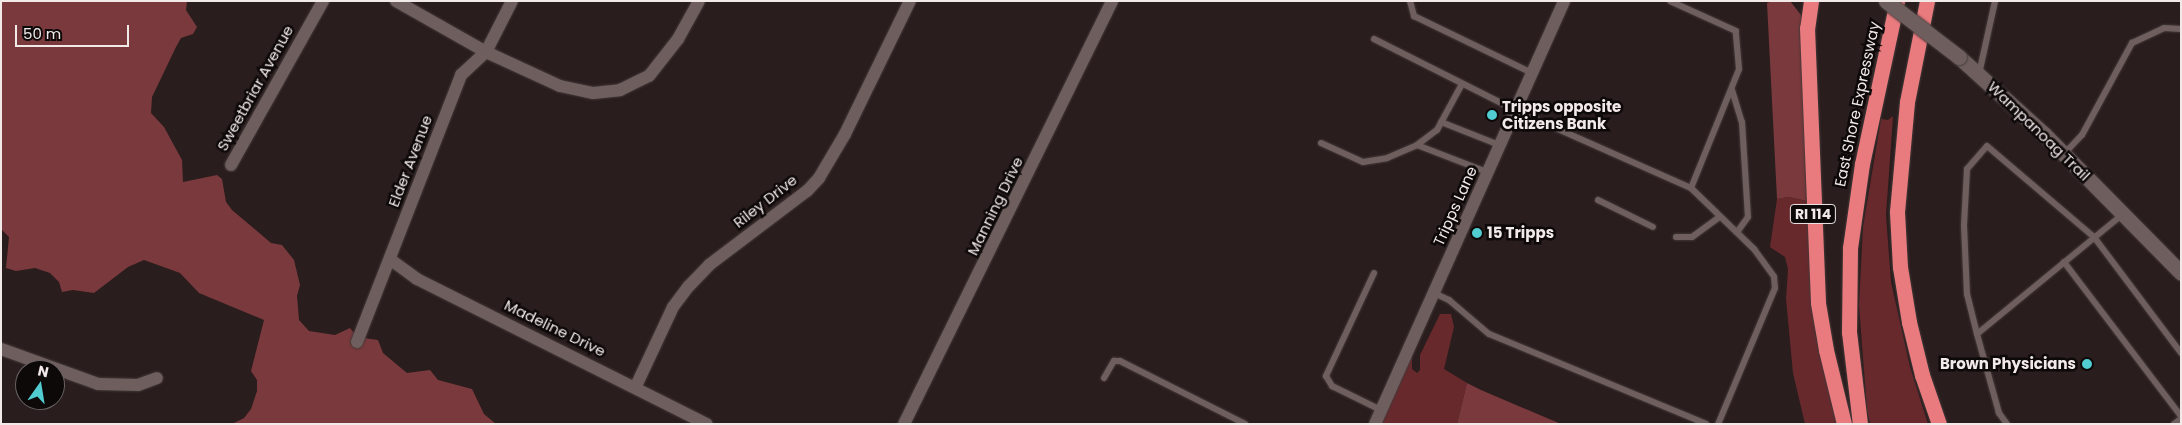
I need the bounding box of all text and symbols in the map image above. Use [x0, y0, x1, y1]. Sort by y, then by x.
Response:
scale bar [18, 15, 131, 47]
street label: East Shore Expressway [1831, 20, 1883, 188]
street label: Sweetbriar Avenue [213, 22, 297, 154]
text: 50 m [23, 23, 61, 44]
street label: Wampanoag Trail [1984, 78, 2094, 184]
place label: Tripps opposite Citizens Bank [1502, 97, 1621, 132]
marker: Tripps opposite Citizens Bank [1486, 109, 1498, 121]
street label: Elder Avenue [384, 113, 436, 209]
street label: Manning Drive [963, 154, 1027, 258]
street label: Tripps Lane [1429, 163, 1481, 249]
street label: Riley Drive [730, 171, 800, 231]
road number: RI 114 [1789, 202, 1837, 225]
place label: 15 Tripps [1487, 224, 1554, 242]
marker: 15 Tripps [1471, 227, 1483, 239]
street label: Madeline Drive [501, 296, 609, 360]
place label: Brown Physicians [1940, 355, 2076, 373]
marker: Brown Physicians [2080, 357, 2094, 371]
north arrow [15, 360, 65, 410]
text: N [36, 360, 51, 382]

